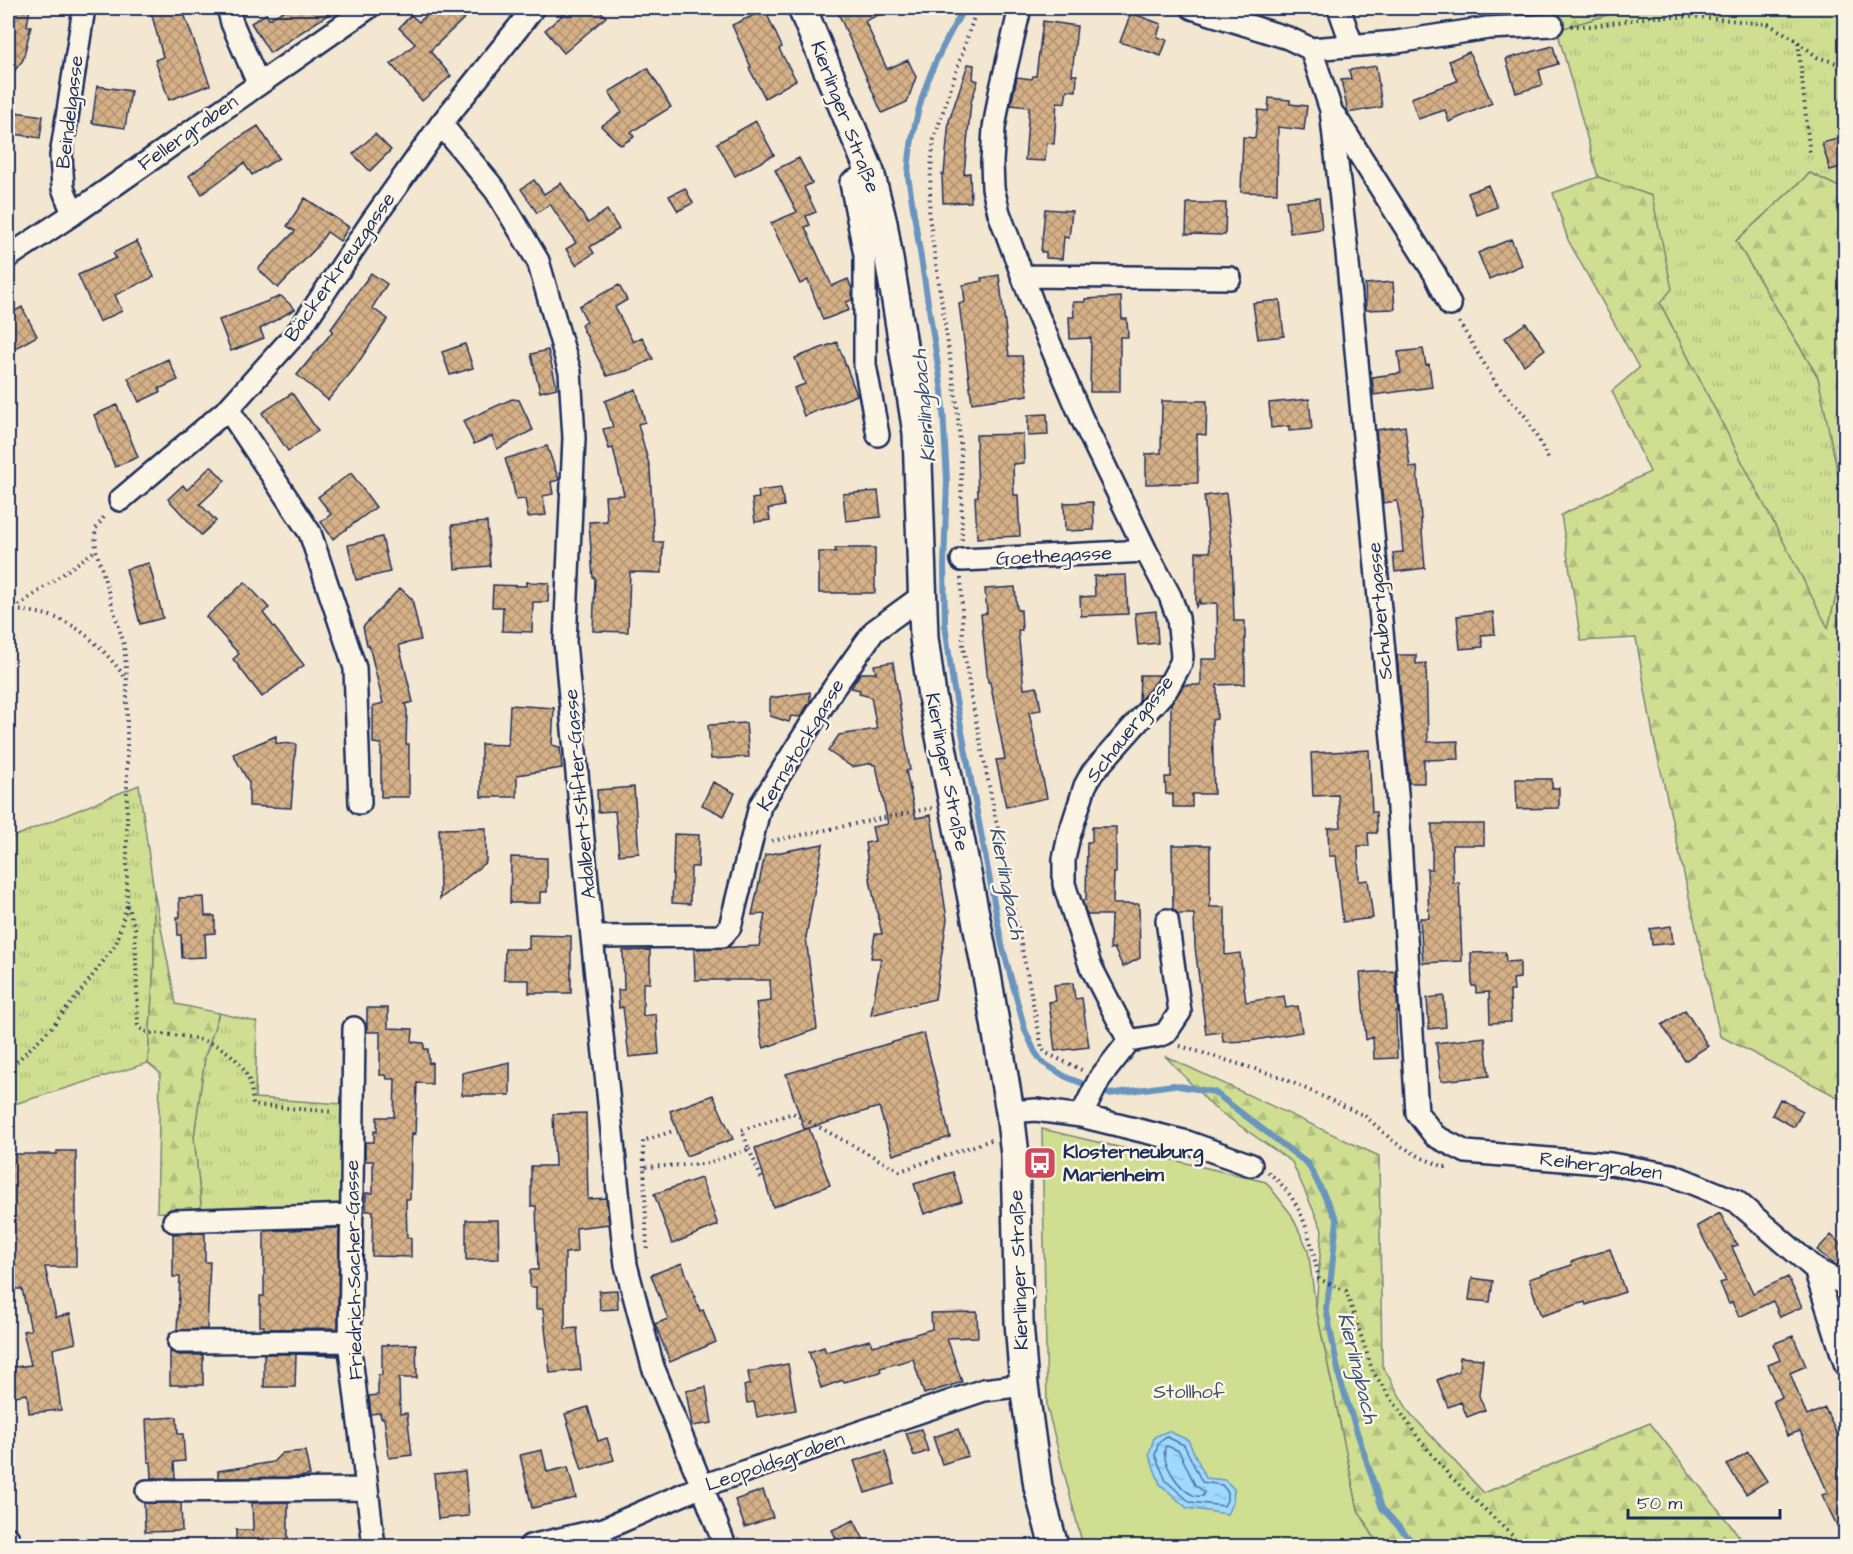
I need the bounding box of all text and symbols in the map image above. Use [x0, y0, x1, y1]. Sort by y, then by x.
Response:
street label: Kierlinger Straße [802, 37, 887, 197]
street label: Beindelgasse [49, 54, 92, 170]
street label: Fellergraben [132, 88, 244, 179]
street label: Bäckerkreuzgasse [278, 186, 403, 348]
water label: Kierlingbach [904, 347, 944, 463]
street label: Goethegasse [995, 539, 1113, 574]
street label: Schubertgasse [1360, 541, 1401, 681]
street label: Schauergasse [1079, 669, 1182, 789]
street label: Kernstockgasse [750, 673, 852, 817]
street label: Adalbert-Stifter-Gasse [557, 688, 603, 900]
street label: Kierlinger Straße [917, 691, 976, 854]
water label: Kierlingbach [981, 825, 1032, 943]
place label: Klosterneuburg Marienheim [1063, 1138, 1204, 1189]
bus stop icon: Klosterneuburg Marienheim [1022, 1145, 1058, 1181]
street label: Reihergraben [1538, 1145, 1664, 1188]
street label: Friedrich-Sacher-Gasse [338, 1159, 370, 1380]
street label: Kierlinger Straße [1002, 1189, 1037, 1351]
water label: Kierlingbach [1329, 1310, 1386, 1428]
park label: Stollhof [1153, 1378, 1225, 1406]
street label: Leopoldsgraben [702, 1425, 849, 1500]
scale bar [1628, 1482, 1780, 1520]
text: 50 m [1637, 1491, 1682, 1516]

